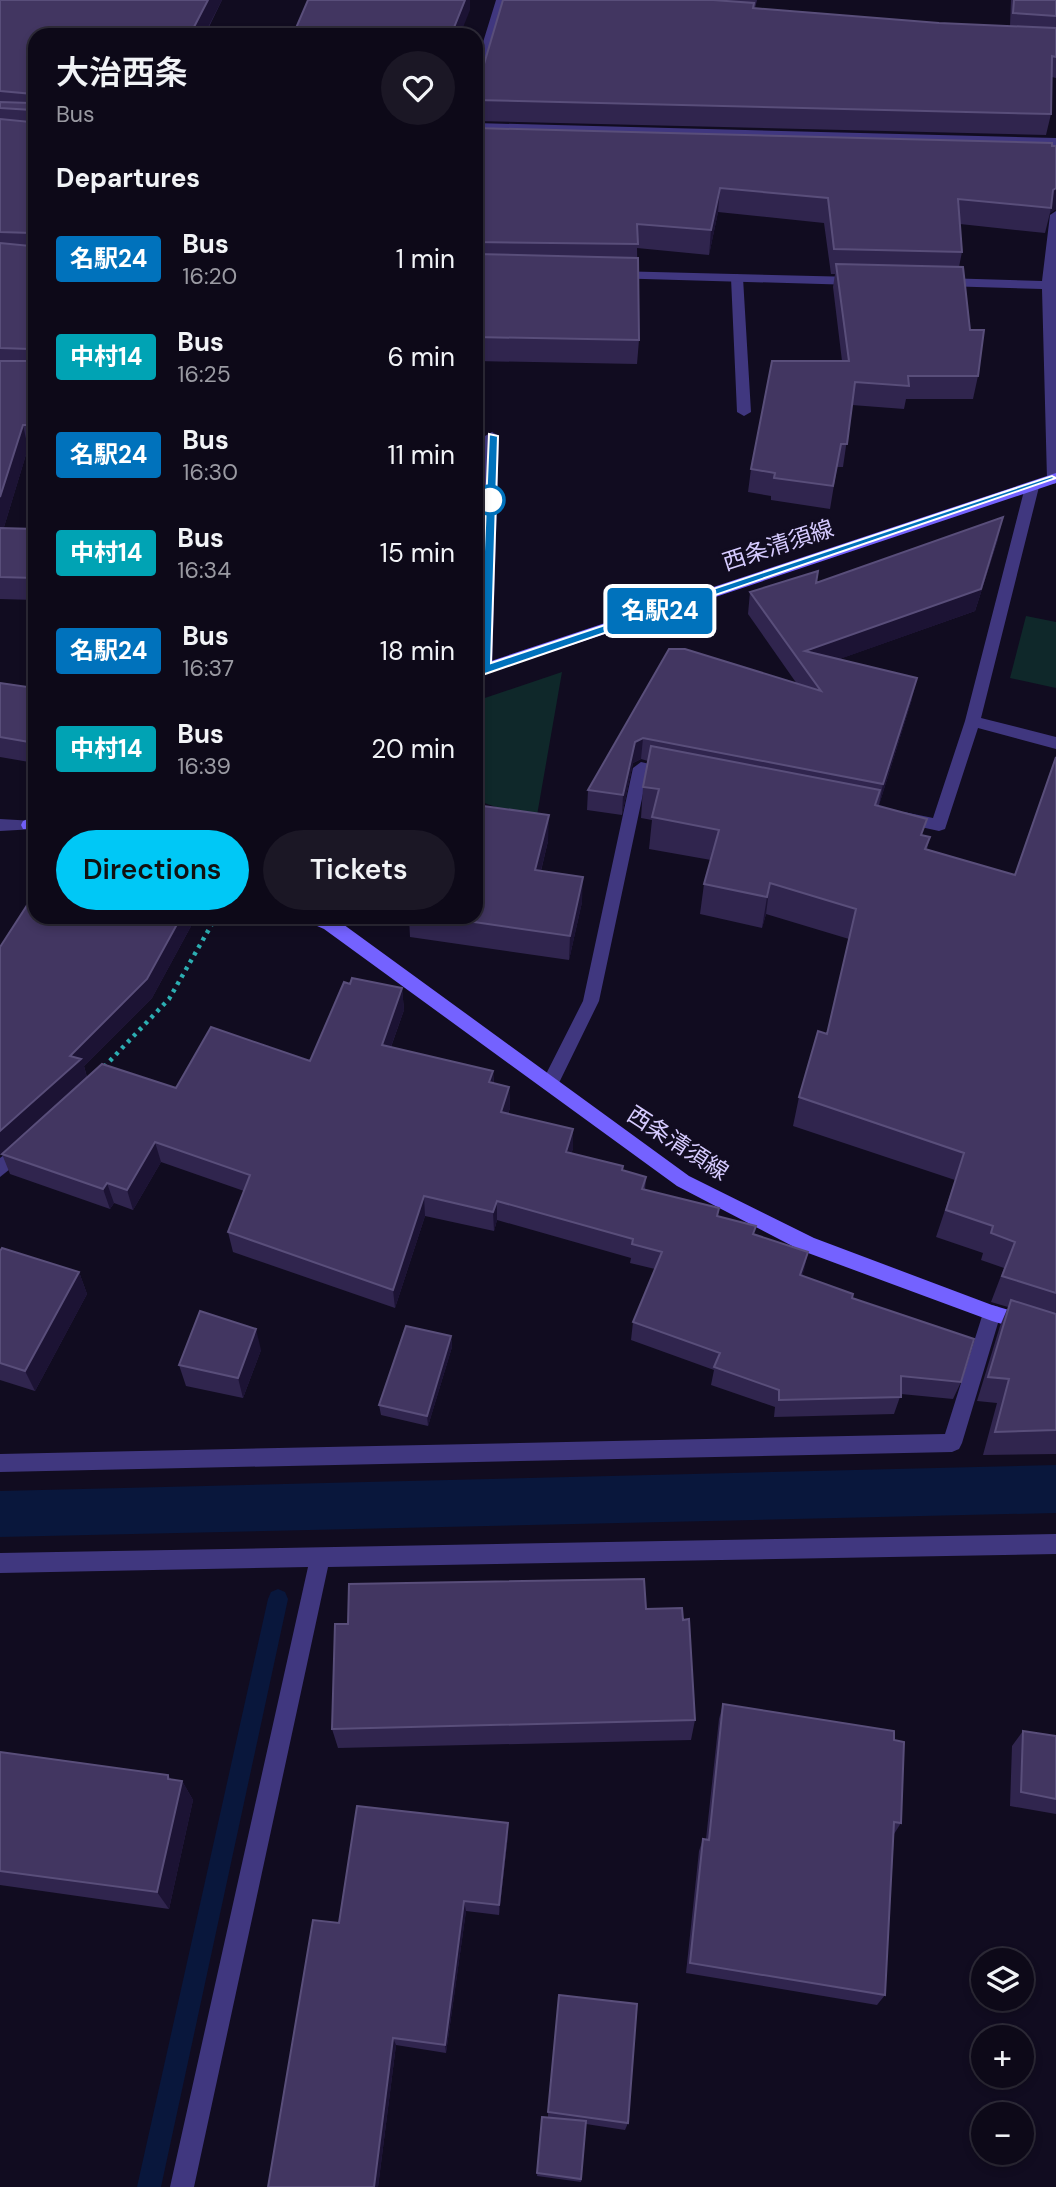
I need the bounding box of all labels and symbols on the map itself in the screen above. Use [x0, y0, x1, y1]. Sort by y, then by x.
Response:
unlabelled marker [475, 485, 505, 515]
street label: 西条清須線 [719, 513, 837, 577]
line badge: 名駅24 [611, 588, 709, 634]
street label: 西条清須線 [622, 1099, 734, 1187]

